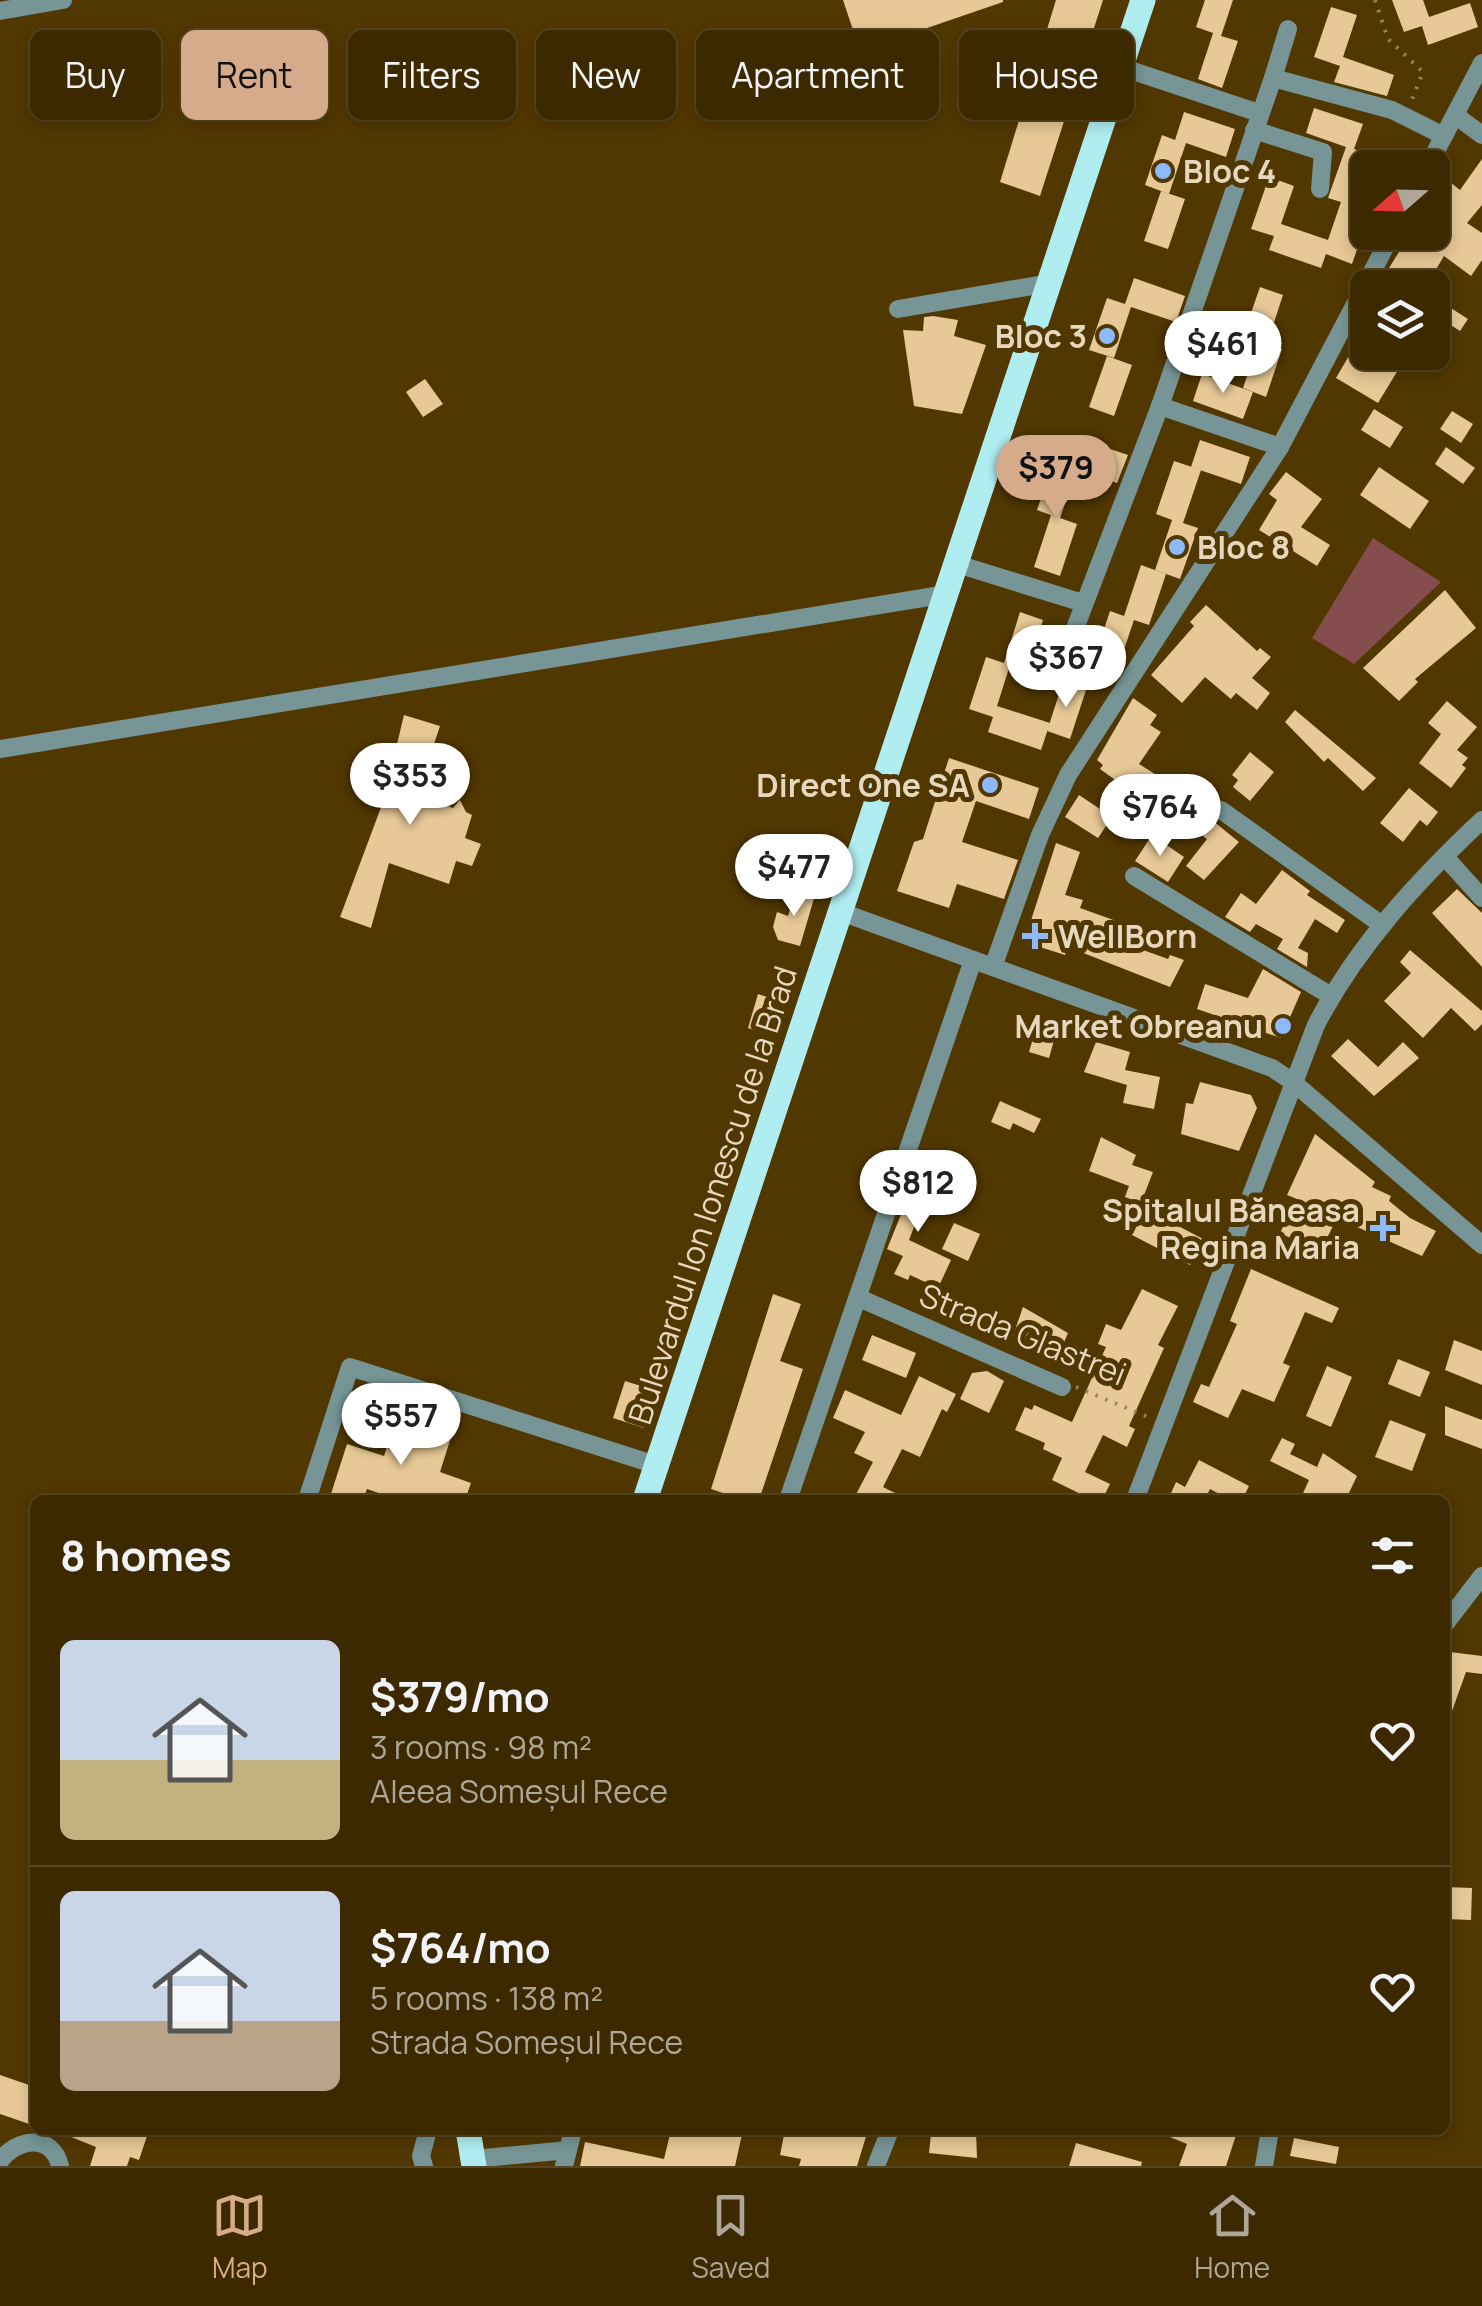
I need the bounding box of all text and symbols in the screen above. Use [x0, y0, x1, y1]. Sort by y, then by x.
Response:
chip: Buy [30, 30, 161, 120]
chip: Rent [181, 30, 328, 120]
chip: Filters [348, 30, 516, 120]
chip: New [536, 30, 676, 120]
chip: Apartment [696, 30, 939, 120]
chip: House [959, 30, 1134, 120]
place label: Bloc 4 [1183, 149, 1276, 193]
north arrow [1350, 150, 1450, 250]
map controls [1350, 150, 1450, 370]
marker: Bloc 4 [1152, 160, 1174, 182]
button: layers [1350, 270, 1450, 370]
pin: $461 [1164, 311, 1282, 396]
place label: Bloc 3 [995, 314, 1087, 358]
text: $461 [1187, 321, 1260, 365]
marker: Bloc 3 [1096, 325, 1118, 347]
pin: $379 [997, 435, 1115, 520]
text: $379 [1018, 445, 1094, 489]
place label: Bloc 8 [1197, 525, 1290, 569]
marker: Bloc 8 [1166, 536, 1188, 558]
pin: $367 [1007, 625, 1125, 710]
text: $367 [1028, 635, 1104, 679]
pin: $353 [351, 743, 469, 828]
text: $353 [372, 753, 448, 797]
place label: Direct One SA [756, 763, 970, 807]
marker: Direct One SA [979, 774, 1001, 796]
pin: $764 [1101, 774, 1219, 859]
text: $764 [1122, 784, 1198, 828]
pin: $477 [735, 834, 853, 919]
text: $477 [757, 844, 831, 888]
place label: WellBorn [1058, 914, 1197, 958]
marker: WellBorn [1022, 923, 1048, 949]
street label: Bulevardul Ion Ionescu de la Brad [617, 960, 807, 1430]
place label: Market Obreanu [1014, 1004, 1263, 1048]
marker: Market Obreanu [1272, 1015, 1294, 1037]
pin: $812 [859, 1150, 977, 1235]
text: $812 [882, 1160, 954, 1204]
place label: Spitalul Băneasa Regina Maria [1102, 1188, 1360, 1269]
marker: Spitalul Băneasa Regina Maria [1370, 1215, 1396, 1241]
street label: Strada Glastrei [913, 1273, 1133, 1395]
pin: $557 [342, 1383, 460, 1468]
text: $557 [364, 1393, 438, 1437]
text: 8 homes [60, 1526, 232, 1584]
icon: filters [1365, 1528, 1420, 1583]
text: $379/mo [370, 1667, 550, 1725]
icon: home [140, 1680, 260, 1800]
icon: heart [1365, 1713, 1420, 1768]
text: 3 rooms · 98 m² [370, 1725, 592, 1769]
text: Aleea Someșul Rece [370, 1769, 668, 1813]
text: $764/mo [370, 1918, 551, 1976]
icon: home [140, 1931, 260, 2051]
icon: heart [1365, 1964, 1420, 2019]
text: 5 rooms · 138 m² [370, 1976, 603, 2020]
text: Strada Someșul Rece [370, 2020, 683, 2064]
tab: Map [212, 2188, 268, 2286]
tab: Saved [692, 2188, 770, 2286]
tab: Home [1194, 2188, 1270, 2286]

